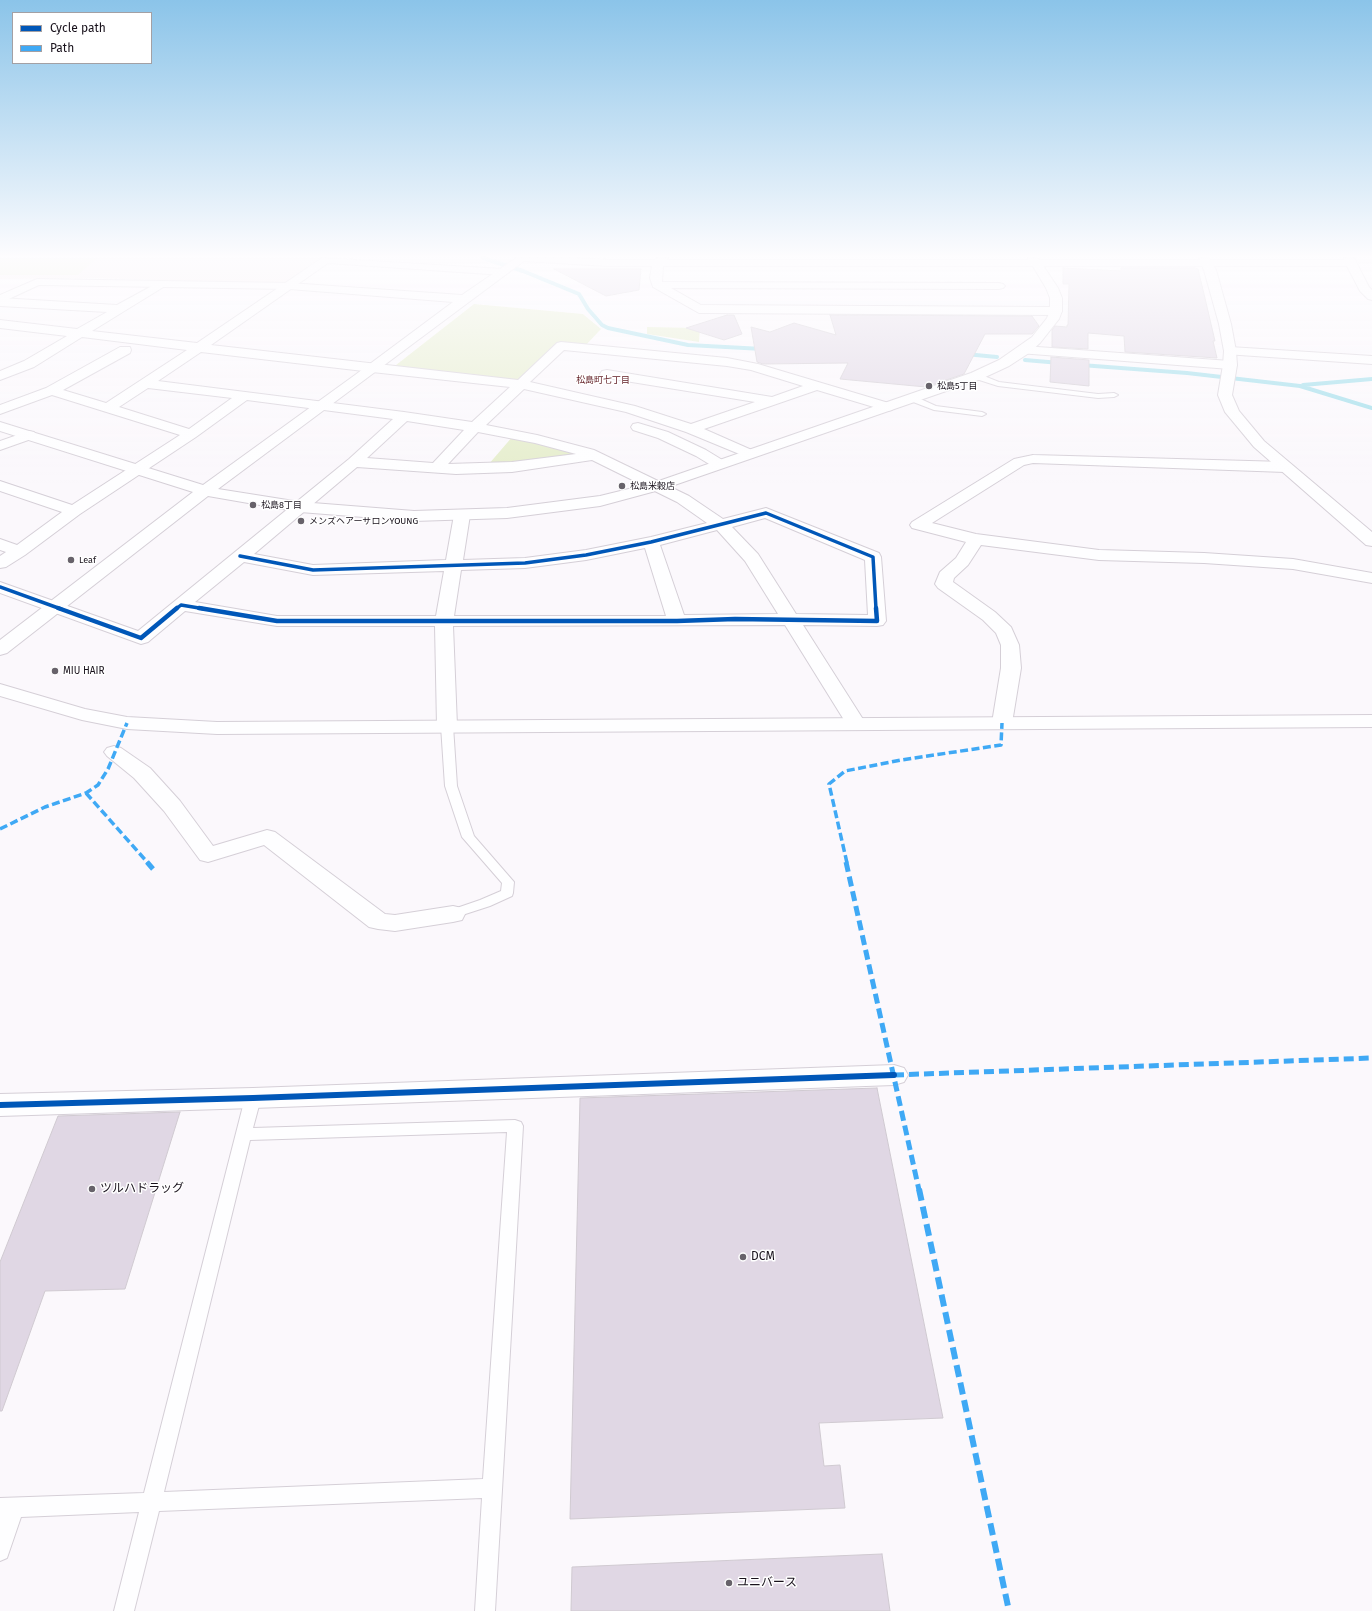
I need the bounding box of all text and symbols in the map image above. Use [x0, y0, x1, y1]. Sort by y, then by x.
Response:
legend [12, 12, 152, 64]
text: Cycle path [50, 21, 106, 35]
text: Path [50, 41, 74, 55]
district label: 松島町七丁目 [576, 375, 630, 385]
marker: 松島5丁目 [924, 381, 934, 391]
place label: 松島5丁目 [937, 381, 978, 391]
marker: 松島米穀店 [617, 481, 627, 491]
place label: 松島米穀店 [630, 481, 675, 491]
marker: 松島8丁目 [248, 500, 258, 510]
place label: 松島8丁目 [261, 500, 302, 510]
marker: メンズヘアーサロンYOUNG [296, 516, 306, 526]
place label: メンズヘアーサロンYOUNG [309, 516, 418, 526]
marker: Leaf [66, 555, 76, 565]
place label: Leaf [79, 555, 96, 565]
place label: MIU HAIR [63, 665, 105, 677]
marker: MIU HAIR [50, 666, 60, 676]
place label: ツルハドラッグ [100, 1182, 184, 1196]
marker: ツルハドラッグ [87, 1184, 97, 1194]
place label: DCM [751, 1250, 775, 1264]
marker: DCM [738, 1252, 748, 1262]
place label: ユニバース [737, 1576, 797, 1590]
marker: ユニバース [724, 1578, 734, 1588]

